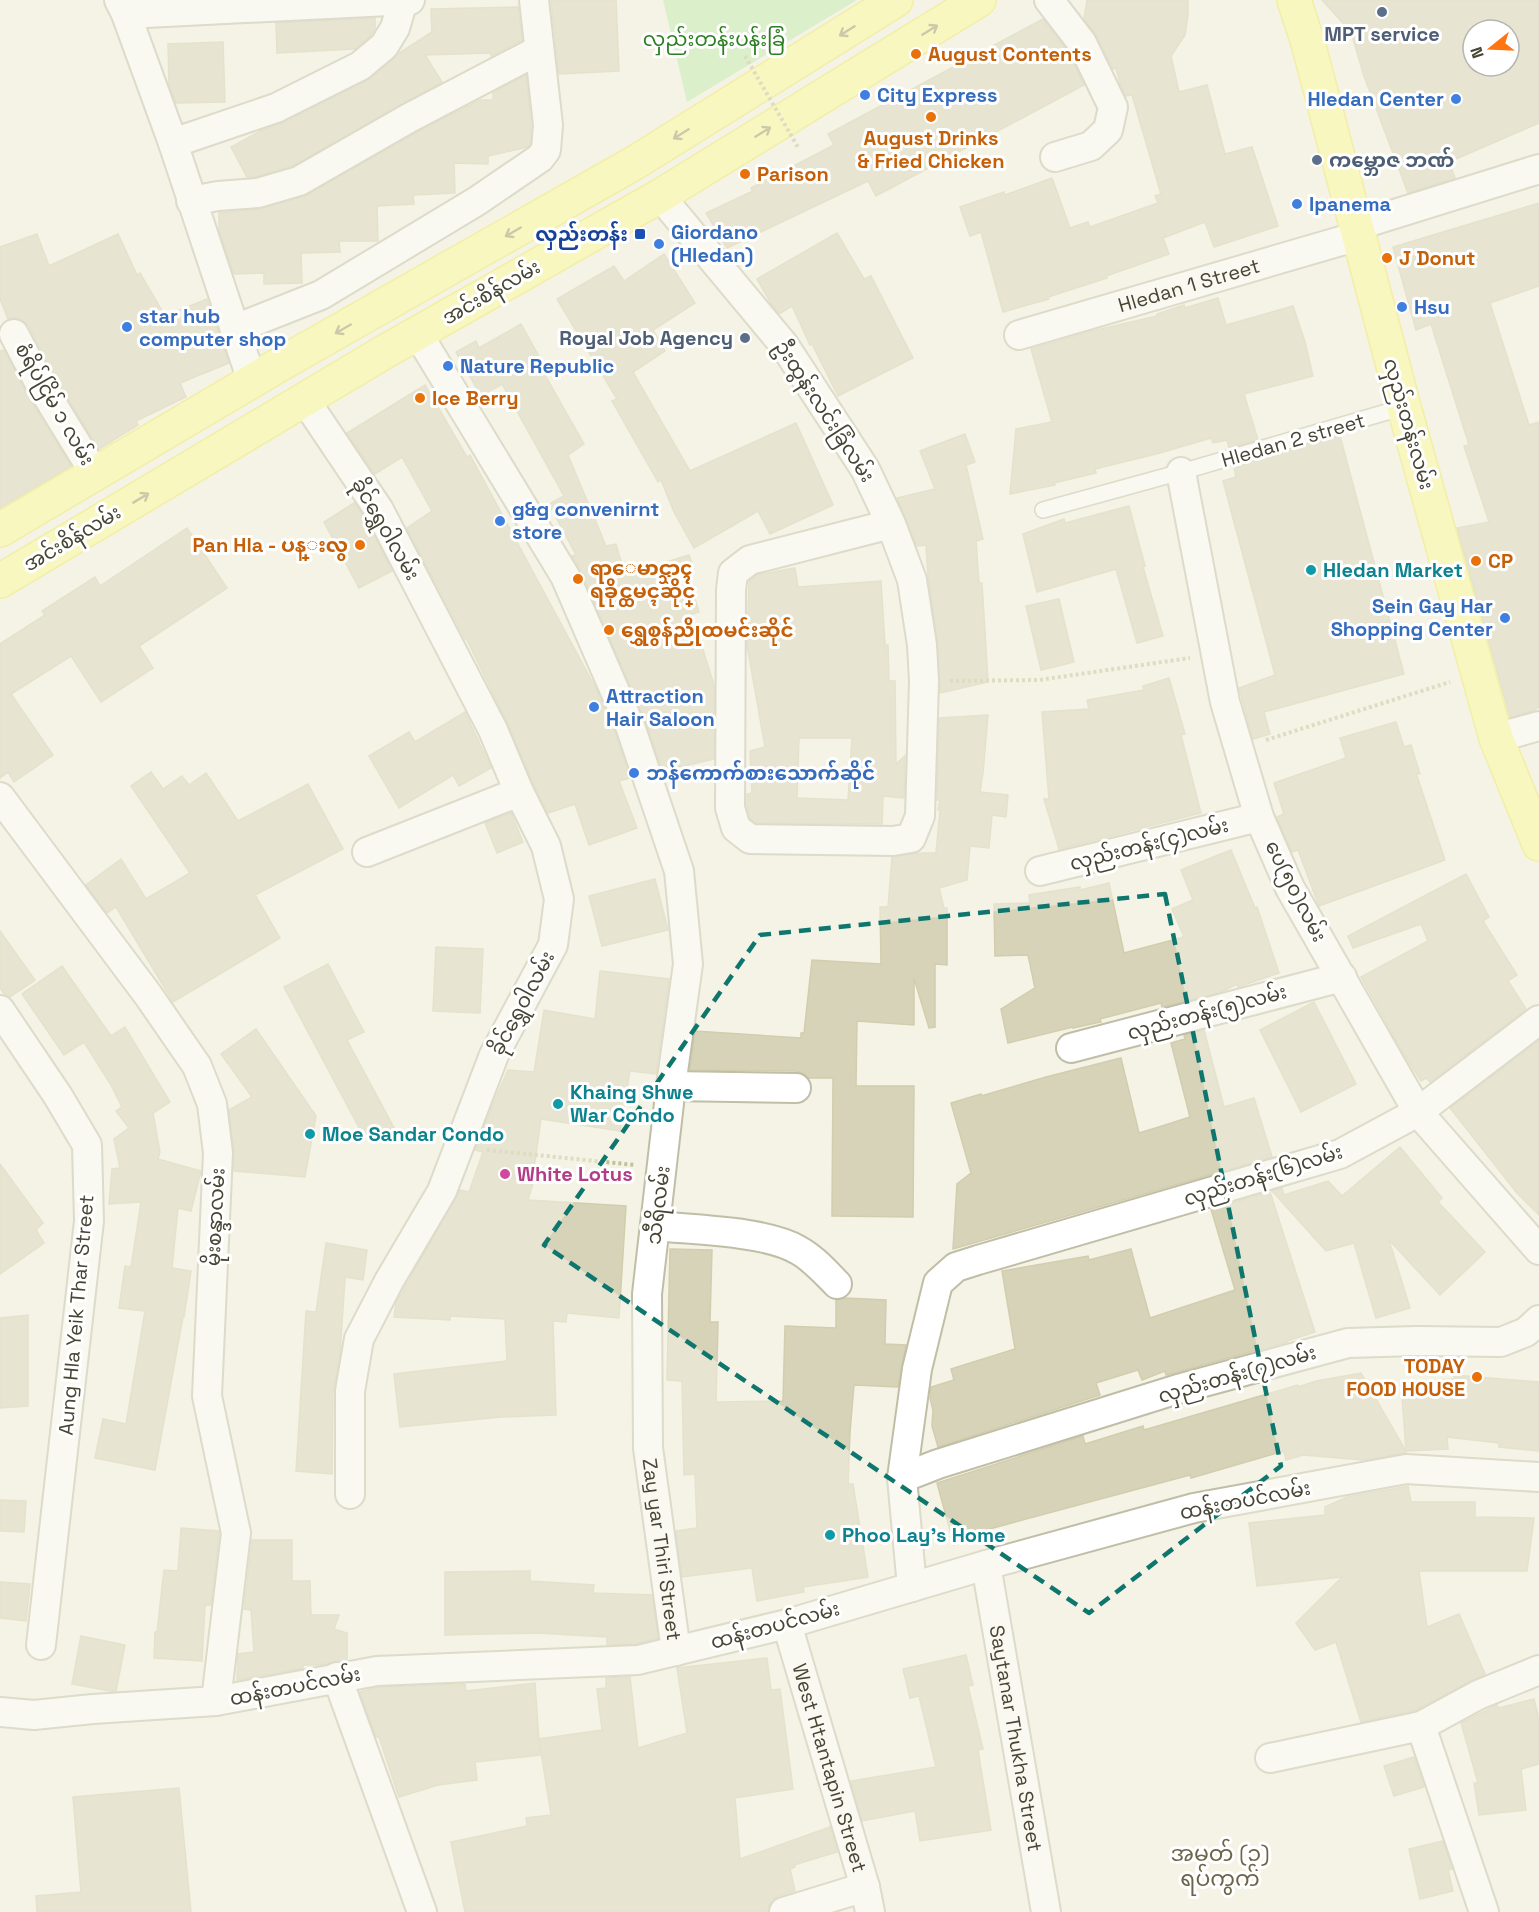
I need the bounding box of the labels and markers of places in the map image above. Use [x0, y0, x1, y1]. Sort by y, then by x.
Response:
marker: MPT service [1375, 5, 1389, 19]
place label: MPT service [1324, 21, 1440, 47]
place label: August Contents [928, 41, 1092, 67]
marker: August Contents [909, 47, 923, 61]
place label: City Express [877, 82, 997, 108]
place label: Hledan Center [1308, 86, 1444, 112]
marker: City Express [858, 88, 872, 102]
marker: Hledan Center [1449, 92, 1463, 106]
marker: August Drinks & Fried Chicken [924, 110, 938, 124]
place label: August Drinks & Fried Chicken [858, 125, 1004, 174]
place label: ကမ္ဘောဇ ဘဏ် [1329, 147, 1454, 176]
marker: ကမ္ဘောဇ ဘဏ် [1310, 153, 1324, 167]
place label: Parison [757, 161, 829, 187]
marker: Parison [738, 167, 752, 181]
place label: Ipanema [1309, 191, 1392, 217]
marker: Ipanema [1290, 197, 1304, 211]
place label: Giordano (Hledan) [671, 219, 758, 268]
place label: လှည်းတန်း [535, 221, 628, 250]
marker: လှည်းတန်း [633, 227, 647, 241]
marker: Giordano (Hledan) [652, 237, 666, 251]
place label: J Donut [1399, 245, 1475, 271]
marker: J Donut [1380, 251, 1394, 265]
place label: Hsu [1414, 294, 1450, 320]
marker: Hsu [1395, 300, 1409, 314]
place label: star hub computer shop [139, 303, 286, 352]
marker: star hub computer shop [120, 320, 134, 334]
place label: Royal Job Agency [559, 325, 733, 351]
marker: Royal Job Agency [738, 331, 752, 345]
place label: Nature Republic [460, 353, 615, 379]
marker: Nature Republic [441, 359, 455, 373]
place label: Ice Berry [432, 385, 519, 411]
marker: Ice Berry [413, 391, 427, 405]
place label: g&g convenirnt store [512, 496, 659, 545]
marker: g&g convenirnt store [493, 514, 507, 528]
place label: Pan Hla - ပန္းလွ [192, 532, 348, 561]
marker: Pan Hla - ပန္းလွ [353, 538, 367, 552]
place label: CP [1488, 548, 1513, 574]
marker: CP [1469, 554, 1483, 568]
place label: ရာေမာင္သာၚ ရခိုင္ထမင္ၚဆိုင္ [590, 555, 695, 607]
place label: Hledan Market [1323, 557, 1463, 583]
marker: Hledan Market [1304, 563, 1318, 577]
marker: ရာေမာင္သာၚ ရခိုင္ထမင္ၚဆိုင္ [571, 572, 585, 586]
place label: Sein Gay Har Shopping Center [1331, 593, 1493, 642]
marker: Sein Gay Har Shopping Center [1498, 611, 1512, 625]
place label: ရွှေစွန်ညိုထမင်းဆိုင် [621, 617, 794, 646]
marker: ရွှေစွန်ညိုထမင်းဆိုင် [602, 623, 616, 637]
place label: Attraction Hair Saloon [606, 683, 715, 732]
marker: Attraction Hair Saloon [587, 700, 601, 714]
place label: ဘန်ကောက်စားသောက်ဆိုင် [646, 760, 875, 789]
marker: ဘန်ကောက်စားသောက်ဆိုင် [627, 766, 641, 780]
place label: Khaing Shwe War Condo [570, 1079, 694, 1128]
marker: Khaing Shwe War Condo [551, 1097, 565, 1111]
place label: Moe Sandar Condo [322, 1121, 504, 1147]
marker: Moe Sandar Condo [303, 1127, 317, 1141]
place label: White Lotus [517, 1161, 633, 1187]
marker: White Lotus [498, 1167, 512, 1181]
place label: TODAY FOOD HOUSE [1346, 1353, 1466, 1402]
marker: TODAY FOOD HOUSE [1470, 1370, 1484, 1384]
place label: Phoo Lay's Home [842, 1522, 1006, 1548]
marker: Phoo Lay's Home [823, 1528, 837, 1542]

